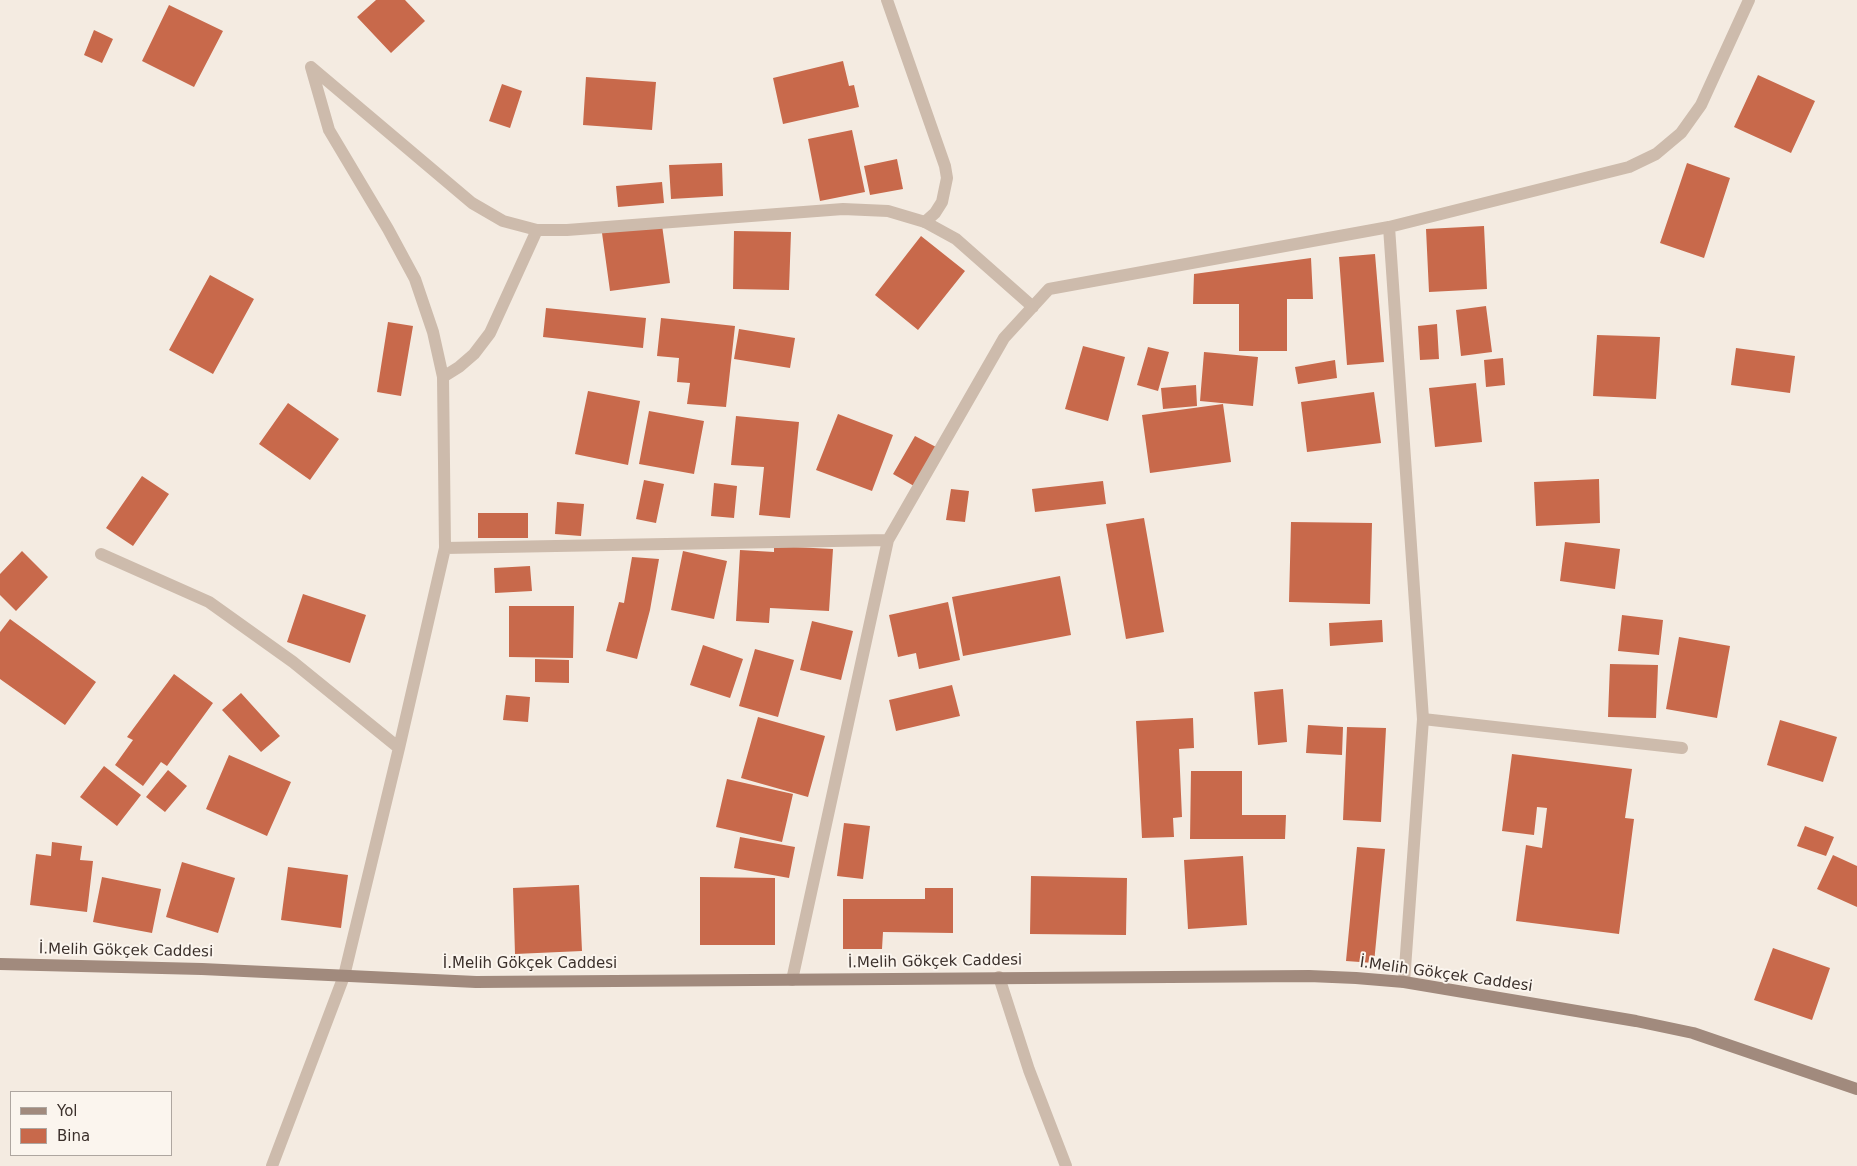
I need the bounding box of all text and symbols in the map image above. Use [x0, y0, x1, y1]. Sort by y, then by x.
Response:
street label: İ.Melih Gökçek Caddesi [39, 940, 213, 962]
street label: İ.Melih Gökçek Caddesi [848, 951, 1022, 973]
street label: İ.Melih Gökçek Caddesi [1358, 954, 1534, 996]
street label: İ.Melih Gökçek Caddesi [443, 955, 617, 973]
legend [10, 1091, 172, 1156]
text: Yol [57, 1102, 78, 1120]
text: Bina [57, 1127, 90, 1145]

